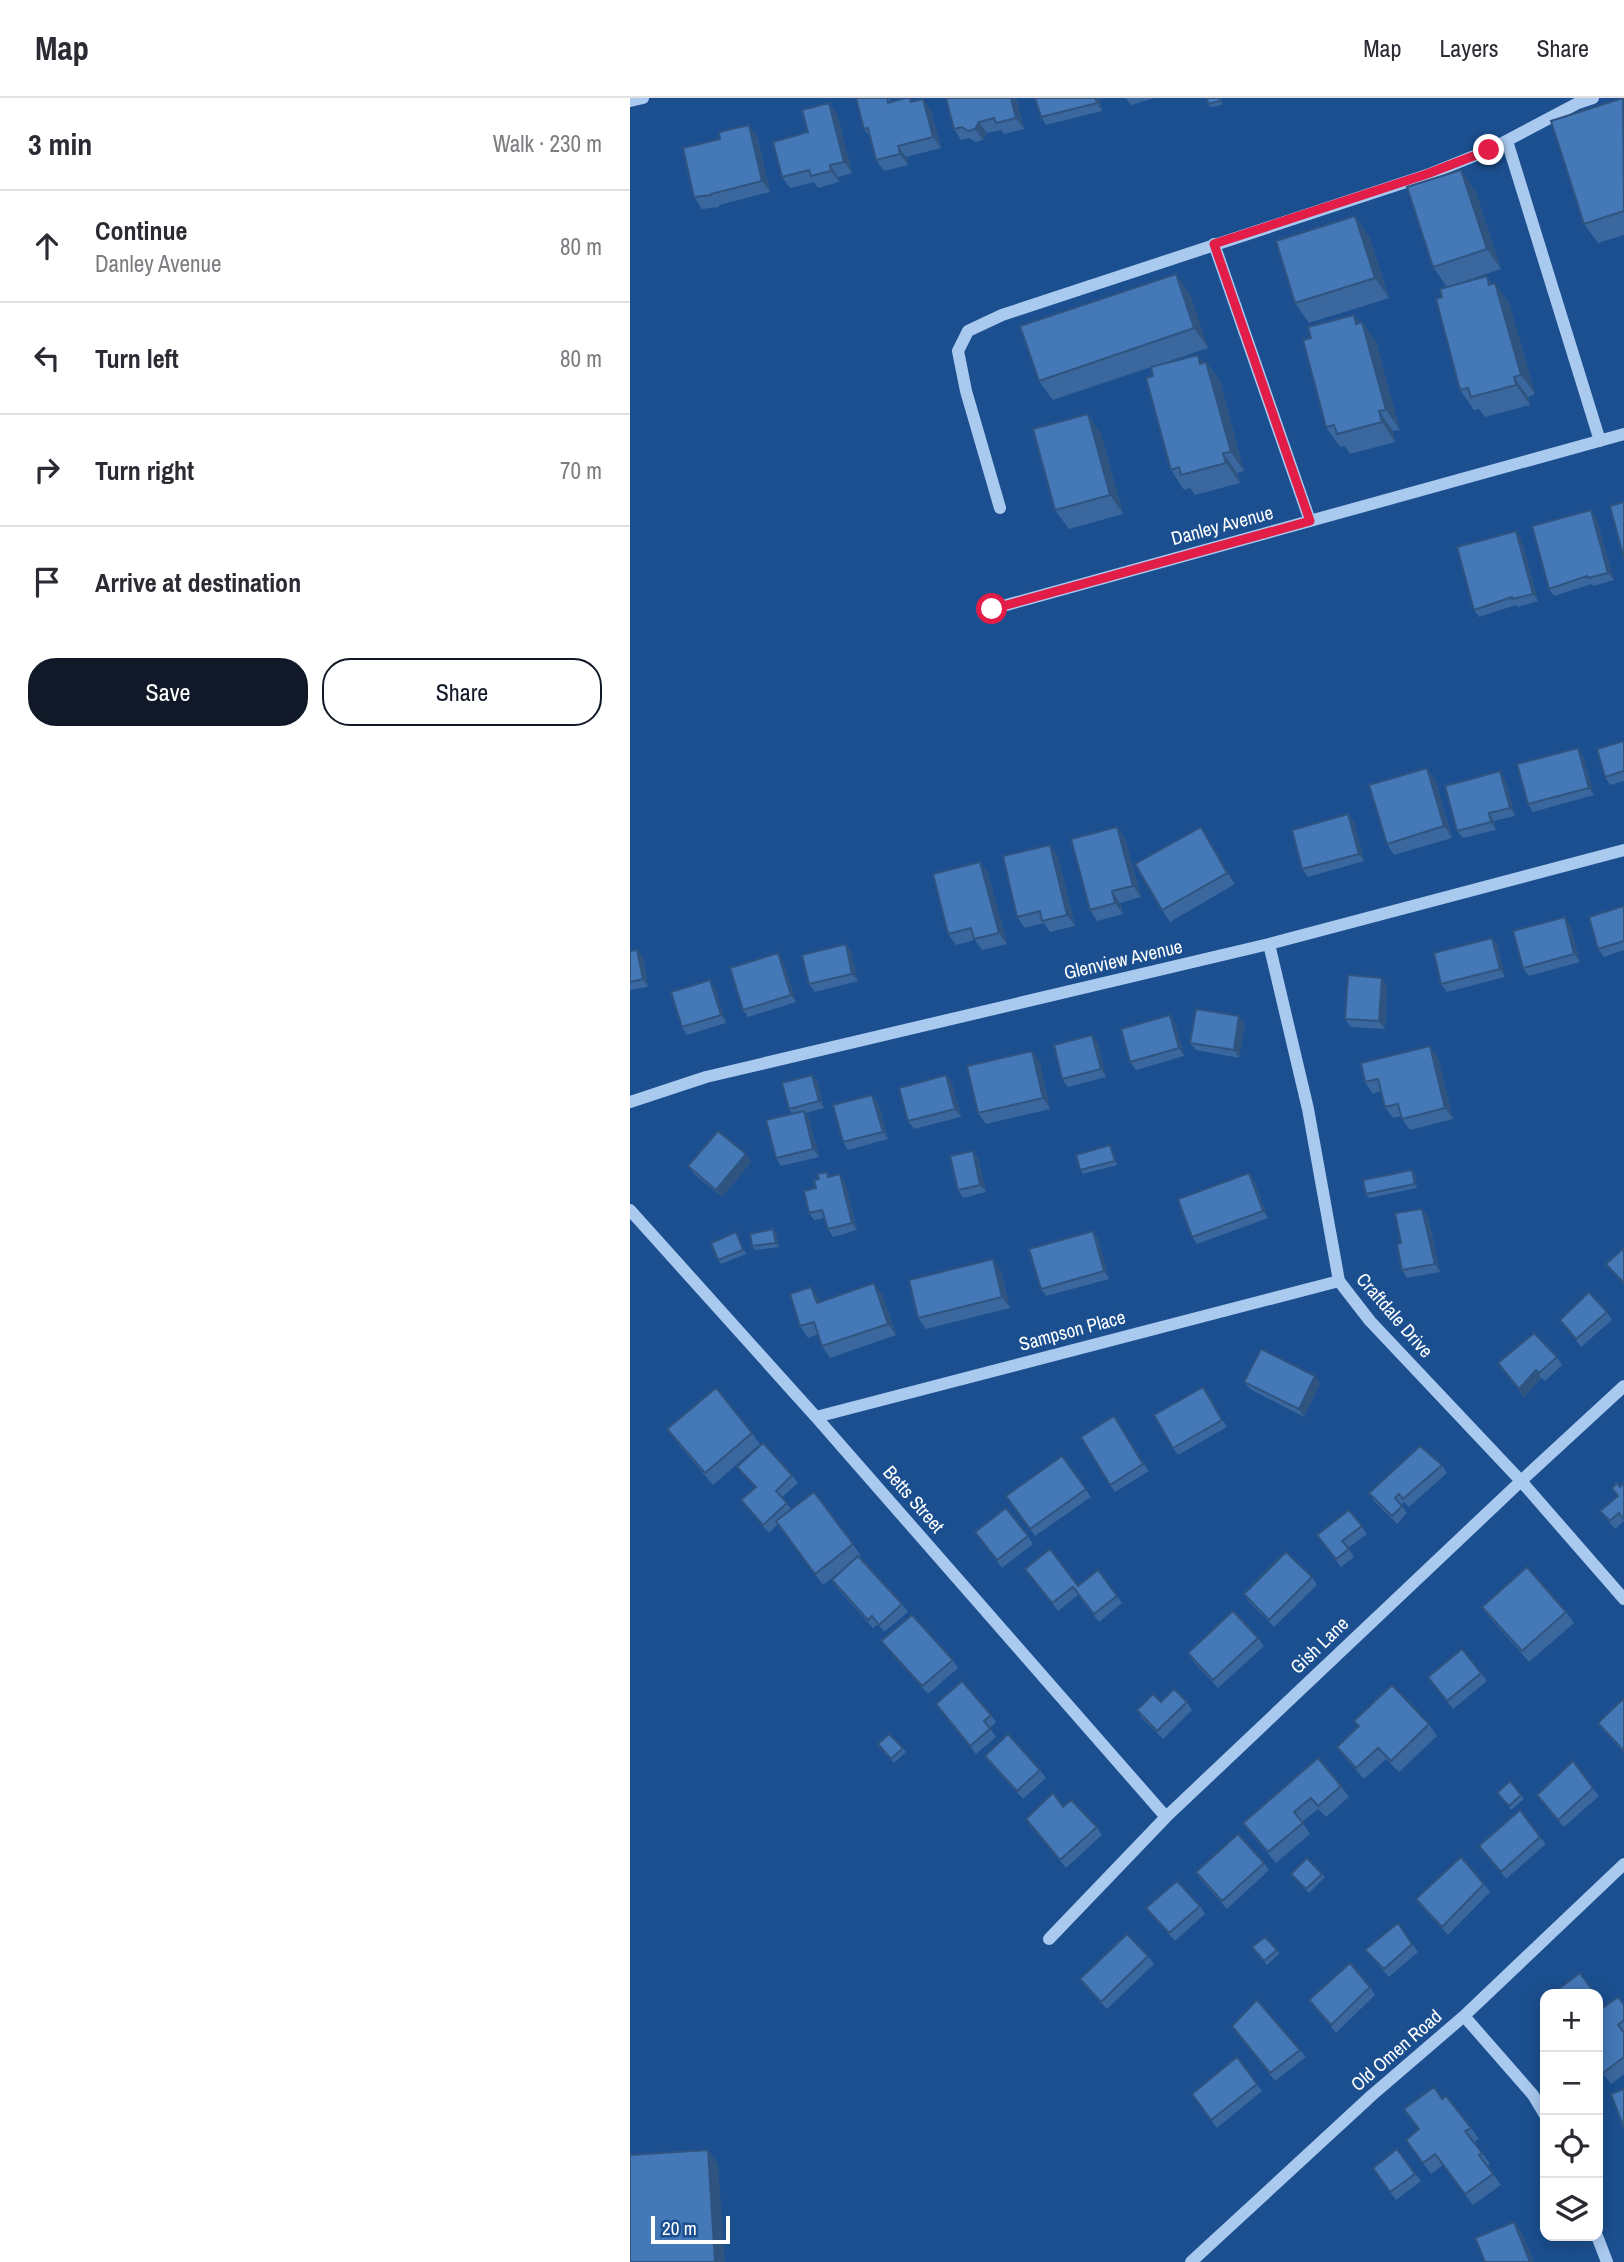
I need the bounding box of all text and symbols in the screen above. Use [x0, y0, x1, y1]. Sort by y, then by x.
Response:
text: Map [35, 26, 89, 70]
text: Map [1363, 32, 1401, 64]
text: Layers [1439, 32, 1498, 64]
text: Share [1536, 32, 1589, 64]
text: 3 min [28, 124, 92, 164]
text: Walk · 230 m [493, 128, 602, 159]
route end [1473, 134, 1504, 165]
text: Continue [95, 213, 187, 248]
icon: ahead [28, 227, 66, 265]
text: 80 m [560, 231, 602, 262]
text: Danley Avenue [95, 248, 222, 279]
icon: left [28, 339, 66, 377]
text: Turn left [95, 341, 179, 376]
text: 80 m [560, 343, 602, 374]
icon: right [28, 451, 66, 489]
text: Turn right [95, 453, 194, 488]
text: 70 m [560, 455, 602, 486]
street label: Danley Avenue [1168, 499, 1276, 551]
icon: arrive [28, 563, 66, 601]
text: Arrive at destination [95, 565, 301, 600]
route start [976, 593, 1007, 624]
button: Save [28, 658, 308, 726]
button: Share [322, 658, 602, 726]
street label: Glenview Avenue [1061, 933, 1185, 985]
street label: Craftdale Drive [1351, 1267, 1439, 1363]
street label: Sampson Place [1016, 1303, 1128, 1357]
street label: Betts Street [877, 1460, 951, 1539]
street label: Gish Lane [1284, 1611, 1354, 1679]
map controls [1540, 1989, 1603, 2241]
button: + [1540, 1989, 1603, 2052]
street label: Old Omen Road [1345, 2003, 1447, 2097]
button: − [1540, 2052, 1603, 2115]
button: locate [1540, 2115, 1603, 2178]
button: layers [1540, 2178, 1603, 2241]
scale bar [651, 2213, 730, 2245]
text: 20 m [662, 2215, 697, 2241]

